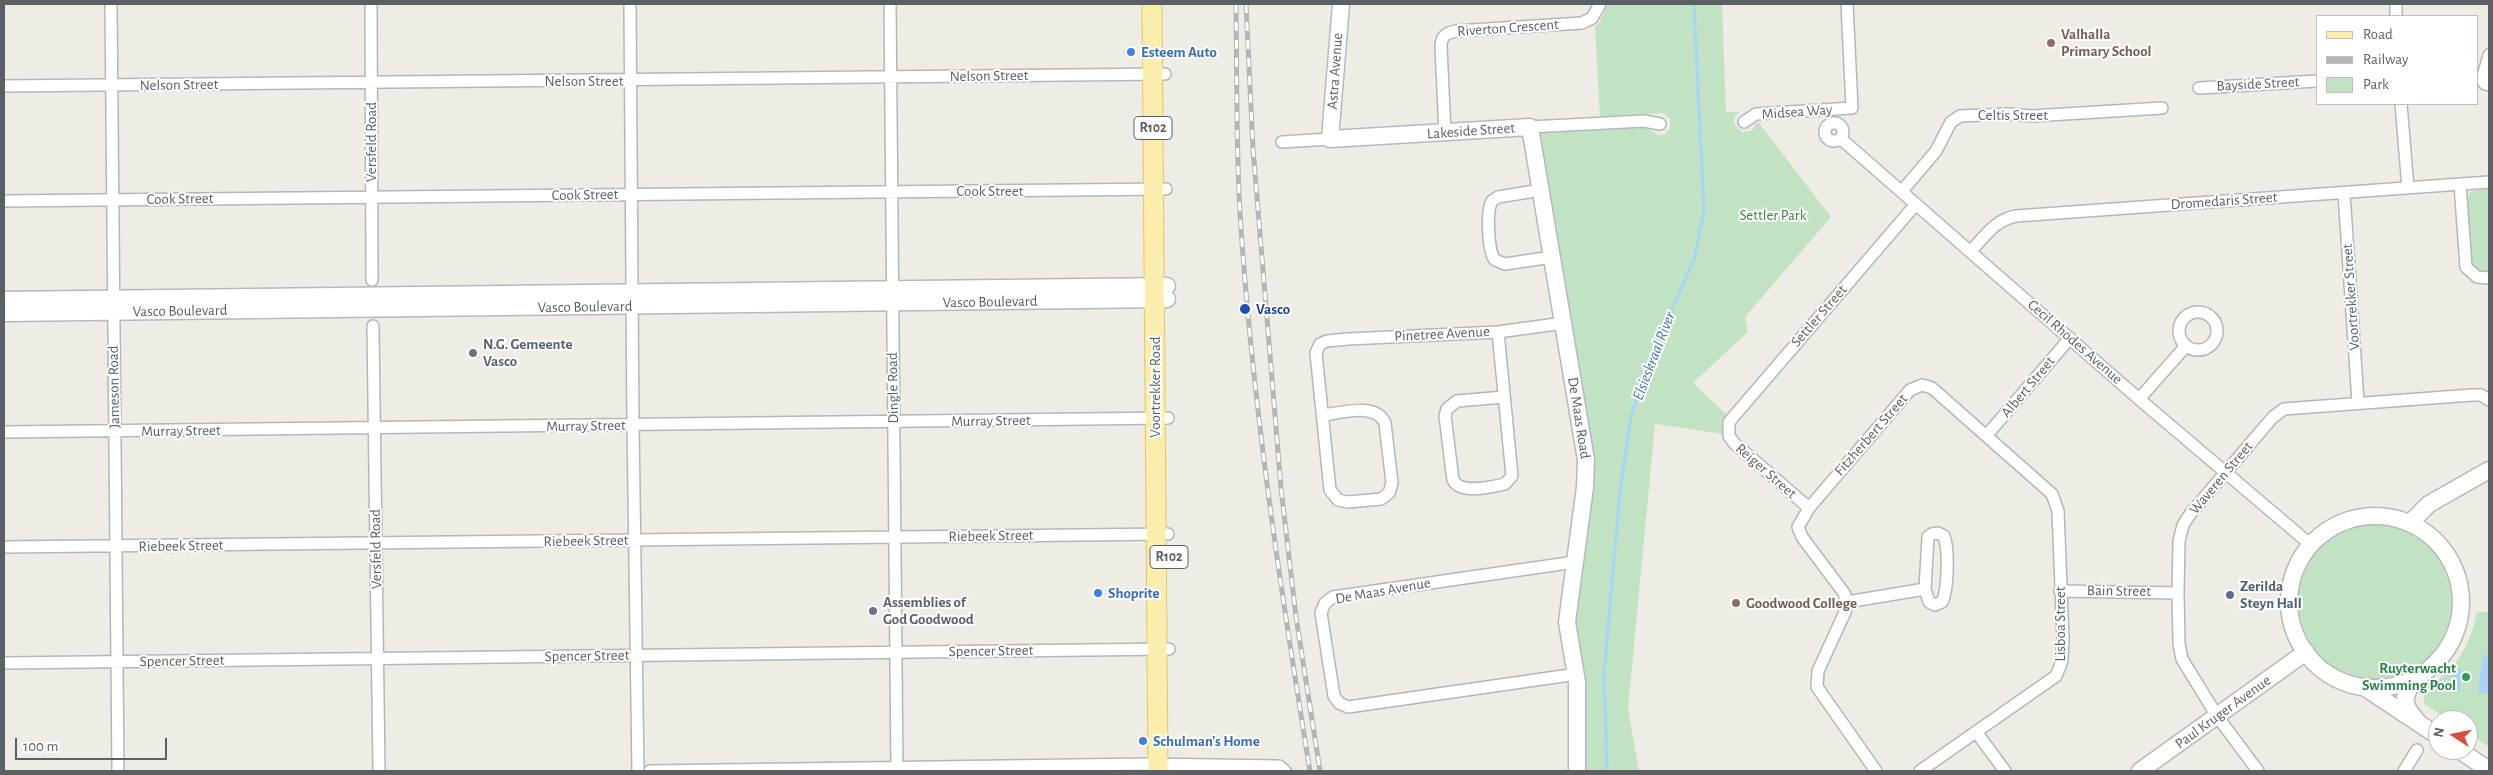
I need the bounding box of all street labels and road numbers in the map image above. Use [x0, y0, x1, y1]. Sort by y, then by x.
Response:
street label: Riverton Crescent [1457, 15, 1559, 41]
street label: Astra Avenue [1323, 32, 1347, 110]
street label: Nelson Street [949, 66, 1029, 86]
street label: Nelson Street [545, 72, 623, 90]
street label: Bayside Street [2216, 73, 2300, 95]
street label: Nelson Street [139, 75, 219, 95]
street label: Midsea Way [1761, 101, 1833, 123]
street label: Versfeld Road [362, 102, 380, 182]
street label: Celtis Street [1978, 106, 2048, 124]
road number: R102 [1134, 116, 1172, 140]
street label: Lakeside Street [1426, 119, 1516, 143]
street label: Cook Street [957, 182, 1023, 200]
street label: Cook Street [551, 185, 619, 205]
street label: Dromedaris Street [2170, 188, 2278, 214]
street label: Cook Street [146, 189, 214, 209]
street label: Voortrekker Street [2338, 243, 2364, 351]
street label: Settler Street [1787, 281, 1851, 351]
street label: Vasco Boulevard [942, 292, 1038, 312]
street label: Cecil Rhodes Avenue [2024, 296, 2126, 388]
street label: Vasco Boulevard [537, 297, 633, 317]
street label: Vasco Boulevard [132, 301, 228, 321]
street label: Pinetree Avenue [1394, 323, 1490, 345]
street label: Voortrekker Road [1146, 336, 1164, 438]
street label: Jameson Road [104, 345, 124, 429]
street label: Dingle Road [883, 352, 903, 424]
street label: Albert Street [1997, 353, 2059, 421]
street label: De Maas Road [1564, 376, 1594, 460]
street label: Fitzherbert Street [1831, 390, 1911, 480]
street label: Murray Street [951, 411, 1031, 431]
street label: Murray Street [546, 416, 626, 436]
street label: Murray Street [141, 421, 221, 441]
street label: Waveren Street [2185, 438, 2257, 518]
street label: Reiger Street [1732, 440, 1800, 502]
street label: Versfeld Road [366, 509, 386, 589]
street label: Riebeek Street [948, 526, 1034, 546]
street label: Riebeek Street [543, 531, 629, 551]
street label: Riebeek Street [138, 536, 224, 556]
road number: R102 [1150, 546, 1188, 568]
street label: De Maas Avenue [1334, 574, 1432, 608]
street label: Bain Street [2087, 581, 2151, 601]
street label: Lisboa Street [2051, 586, 2069, 662]
street label: Spencer Street [949, 641, 1033, 661]
street label: Spencer Street [545, 646, 629, 666]
street label: Spencer Street [140, 651, 224, 671]
street label: Paul Kruger Avenue [2172, 671, 2274, 753]

